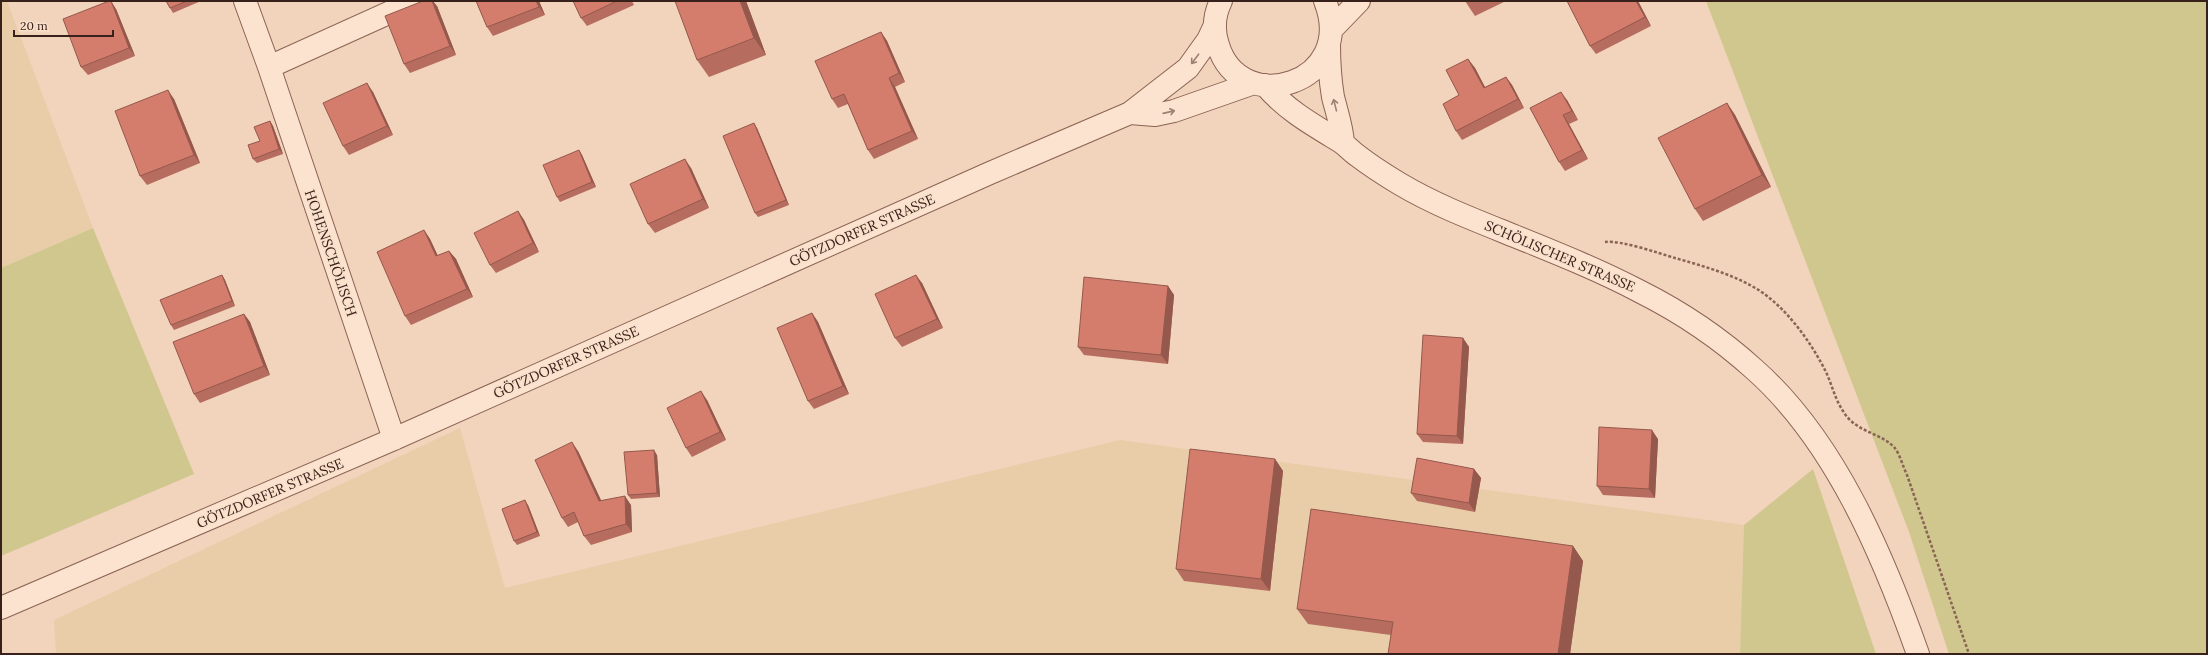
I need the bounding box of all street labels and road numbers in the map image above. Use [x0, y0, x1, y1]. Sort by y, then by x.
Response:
street label: HOHENSCHÖLISCH [301, 187, 361, 319]
street label: GÖTZDORFER STRASSE [786, 190, 938, 270]
street label: SCHÖLISCHER STRASSE [1482, 216, 1638, 296]
street label: GÖTZDORFER STRASSE [490, 322, 642, 402]
street label: GÖTZDORFER STRASSE [194, 454, 346, 532]

